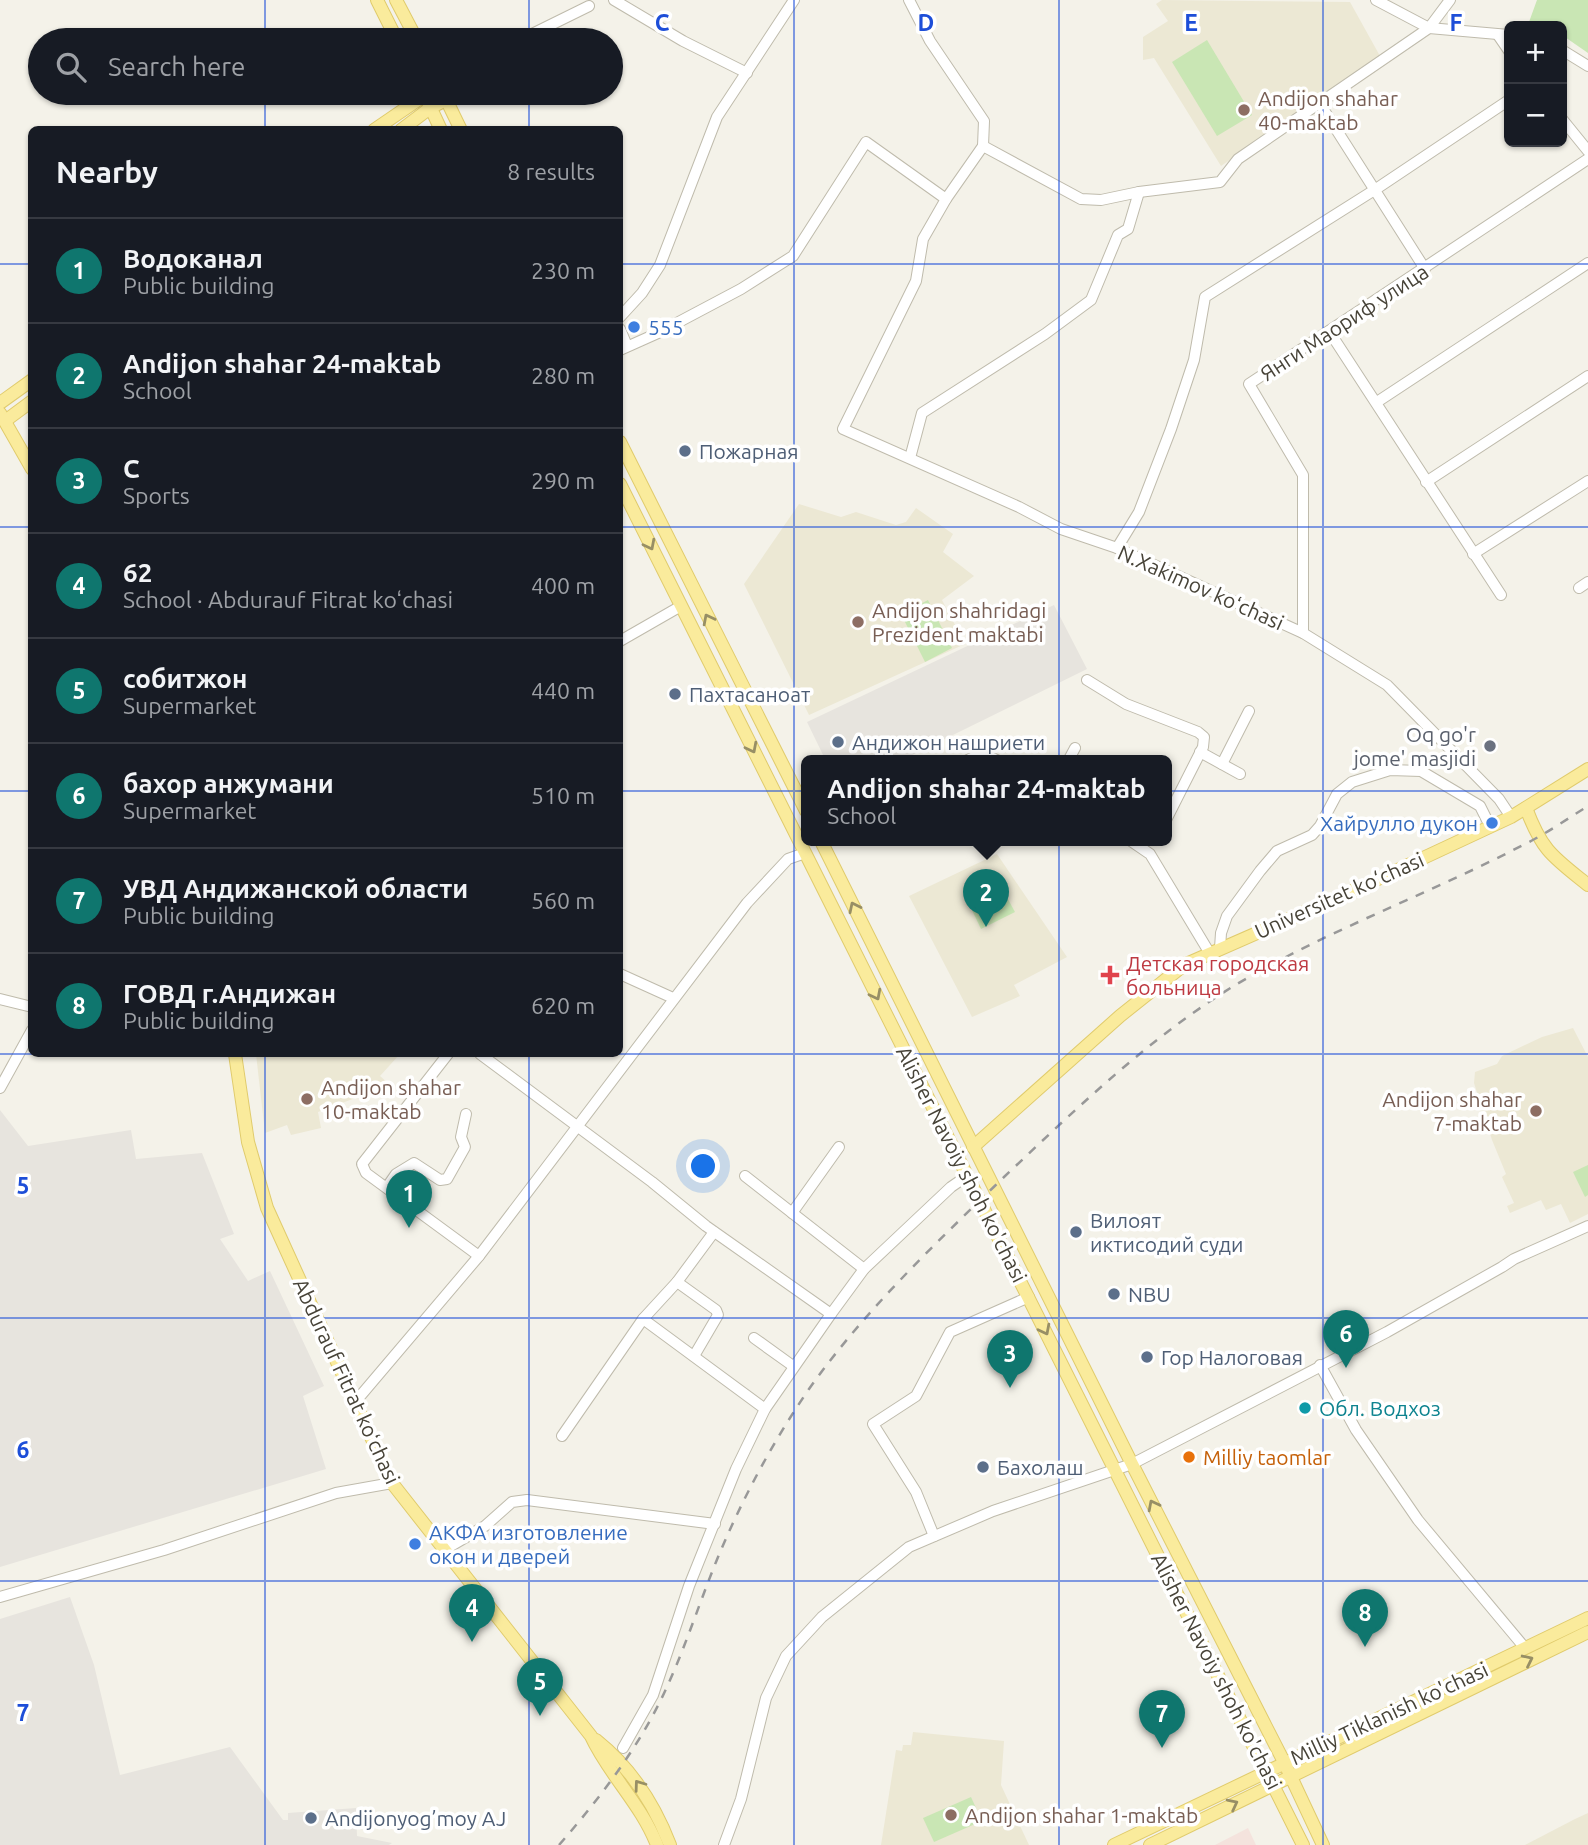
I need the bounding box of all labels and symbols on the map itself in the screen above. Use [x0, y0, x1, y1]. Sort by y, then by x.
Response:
text: C [655, 10, 670, 35]
text: D [918, 10, 934, 35]
text: E [1184, 10, 1198, 35]
text: F [1450, 10, 1463, 35]
place label: Andijon shahar 40-maktab [1258, 86, 1398, 134]
marker: Andijon shahar 40-maktab [1236, 102, 1252, 118]
street label: Янги Маориф улица [1256, 259, 1432, 385]
place label: 555 [648, 315, 684, 339]
marker: 555 [626, 319, 642, 335]
place label: Пожарная [699, 439, 799, 463]
marker: Пожарная [677, 443, 693, 459]
one-way arrow [642, 538, 656, 550]
street label: N.Xakimov koʻchasi [1114, 540, 1288, 634]
place label: Andijon shahridagi Prezident maktabi [872, 598, 1046, 646]
one-way arrow [702, 614, 716, 626]
marker: Andijon shahridagi Prezident maktabi [850, 614, 866, 630]
place label: Пахтасаноат [689, 682, 811, 706]
marker: Пахтасаноат [667, 686, 683, 702]
place label: Oq go'r jome' masjidi [1352, 722, 1476, 770]
place label: Андижон нашриети [852, 730, 1045, 754]
marker: Андижон нашриети [830, 734, 846, 750]
marker: Oq go'r jome' masjidi [1482, 738, 1498, 754]
one-way arrow [744, 741, 758, 753]
place label: Хайрулло дукон [1320, 811, 1478, 835]
marker: Хайрулло дукон [1484, 815, 1500, 831]
street label: Universitet kо‘chasi [1251, 847, 1427, 943]
pin: 2 [963, 869, 1009, 927]
one-way arrow [849, 902, 863, 914]
place label: Детская городская больница [1126, 951, 1309, 999]
marker: Детская городская больница [1100, 965, 1120, 985]
one-way arrow [868, 988, 882, 1000]
street label: Alisher Navoiy shoh ko'chasi [892, 1042, 1032, 1286]
place label: Andijon shahar 10-maktab [321, 1075, 461, 1123]
place label: Andijon shahar 7-maktab [1382, 1087, 1522, 1135]
marker: Andijon shahar 10-maktab [299, 1091, 315, 1107]
marker: Andijon shahar 7-maktab [1528, 1103, 1544, 1119]
your location [686, 1149, 720, 1183]
pin: 1 [386, 1170, 432, 1228]
text: 5 [17, 1173, 29, 1198]
place label: Вилоят иктисодий суди [1090, 1208, 1244, 1256]
marker: Вилоят иктисодий суди [1068, 1224, 1084, 1240]
street label: Abdurauf Fitrat koʻchasi [289, 1274, 405, 1488]
place label: NBU [1128, 1282, 1171, 1306]
marker: NBU [1106, 1286, 1122, 1302]
pin: 6 [1323, 1310, 1369, 1368]
one-way arrow [1036, 1323, 1050, 1335]
pin: 3 [987, 1330, 1033, 1388]
place label: Гор Налоговая [1161, 1345, 1303, 1369]
marker: Гор Налоговая [1139, 1349, 1155, 1365]
place label: Обл. Водхоз [1319, 1396, 1441, 1420]
marker: Обл. Водхоз [1297, 1400, 1313, 1416]
text: 6 [17, 1437, 30, 1462]
place label: Milliy taomlar [1203, 1445, 1331, 1469]
marker: Milliy taomlar [1181, 1449, 1197, 1465]
place label: Бахолаш [997, 1455, 1083, 1479]
marker: Бахолаш [975, 1459, 991, 1475]
one-way arrow [1147, 1500, 1161, 1512]
place label: АКФА изготовление окон и дверей [429, 1520, 628, 1568]
marker: АКФА изготовление окон и дверей [407, 1536, 423, 1552]
street label: Alisher Navoiy shoh ko'chasi [1147, 1549, 1287, 1793]
pin: 4 [449, 1584, 495, 1642]
pin: 8 [1342, 1589, 1388, 1647]
one-way arrow [1521, 1654, 1533, 1668]
street label: Milliy Tiklanish ko'chasi [1286, 1657, 1492, 1769]
pin: 5 [517, 1658, 563, 1716]
pin: 7 [1139, 1690, 1185, 1748]
text: 7 [17, 1700, 29, 1725]
one-way arrow [635, 1780, 647, 1793]
one-way arrow [1226, 1798, 1238, 1812]
place label: Andijon shahar 1-maktab [965, 1803, 1198, 1827]
place label: Andijonyog’moy AJ [325, 1806, 506, 1830]
marker: Andijon shahar 1-maktab [943, 1807, 959, 1823]
marker: Andijonyog’moy AJ [303, 1810, 319, 1826]

